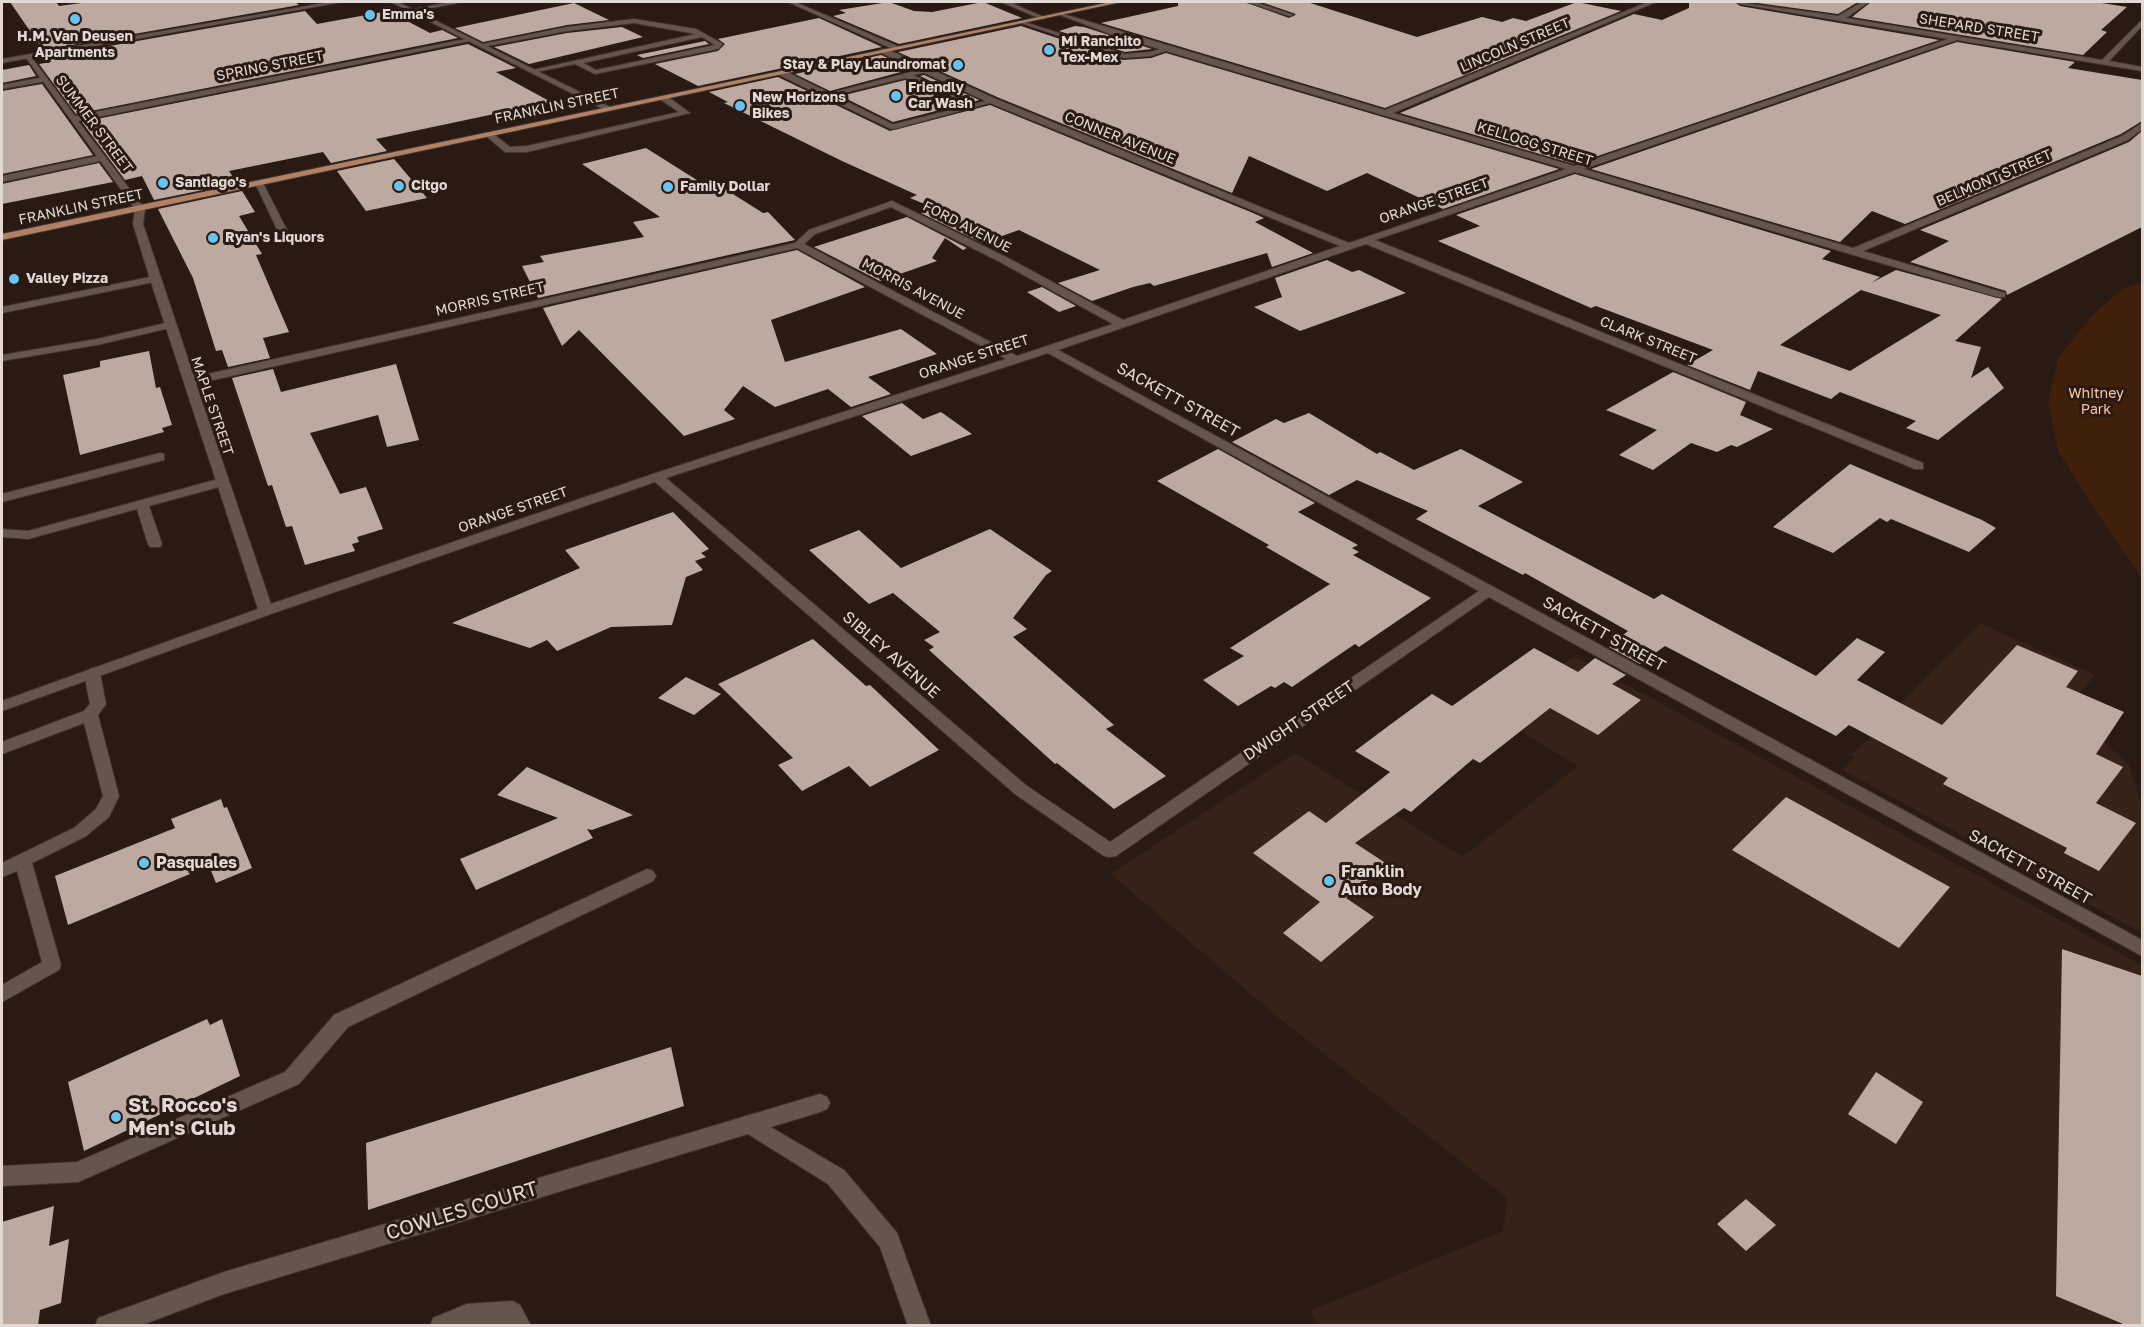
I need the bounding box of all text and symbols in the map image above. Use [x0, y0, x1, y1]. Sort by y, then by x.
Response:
place label: Emma's [382, 7, 434, 23]
marker: Emma's [363, 8, 377, 22]
street label: SHEPARD STREET [1918, 10, 2040, 46]
marker: H.M. Van Deusen Apartments [68, 12, 82, 26]
street label: LINCOLN STREET [1457, 14, 1573, 76]
place label: H.M. Van Deusen Apartments [17, 29, 133, 62]
place label: Mi Ranchito Tex-Mex [1061, 34, 1141, 66]
marker: Mi Ranchito Tex-Mex [1042, 43, 1056, 57]
street label: SPRING STREET [215, 47, 325, 85]
place label: Stay & Play Laundromat [783, 57, 946, 73]
marker: Stay & Play Laundromat [951, 58, 965, 72]
street label: SUMMER STREET [52, 72, 136, 176]
place label: Friendly Car Wash [908, 80, 973, 112]
street label: FRANKLIN STREET [493, 85, 621, 127]
marker: Friendly Car Wash [889, 89, 903, 103]
place label: New Horizons Bikes [752, 90, 846, 122]
marker: New Horizons Bikes [733, 99, 747, 113]
street label: CONNER AVENUE [1062, 108, 1178, 168]
street label: KELLOGG STREET [1475, 118, 1595, 170]
street label: BELMONT STREET [1934, 146, 2054, 210]
street label: ORANGE STREET [1377, 174, 1491, 228]
place label: Santiago's [175, 175, 247, 191]
marker: Santiago's [156, 176, 170, 190]
place label: Citgo [411, 178, 447, 194]
marker: Citgo [392, 179, 406, 193]
place label: Family Dollar [680, 179, 770, 195]
marker: Family Dollar [661, 180, 675, 194]
street label: FRANKLIN STREET [17, 186, 145, 228]
street label: FORD AVENUE [920, 198, 1014, 256]
place label: Ryan's Liquors [225, 230, 324, 246]
marker: Ryan's Liquors [206, 231, 220, 245]
street label: MORRIS AVENUE [859, 255, 967, 323]
place label: Valley Pizza [26, 271, 108, 287]
marker: Valley Pizza [7, 272, 21, 286]
street label: MORRIS STREET [434, 278, 546, 320]
street label: CLARK STREET [1597, 313, 1699, 367]
street label: ORANGE STREET [917, 331, 1031, 383]
street label: MAPLE STREET [187, 354, 237, 458]
street label: SACKETT STREET [1113, 358, 1243, 442]
park label: Whitney Park [2068, 386, 2124, 418]
street label: ORANGE STREET [456, 483, 570, 537]
street label: SACKETT STREET [1539, 592, 1669, 676]
street label: SIBLEY AVENUE [838, 608, 944, 702]
street label: DWIGHT STREET [1240, 677, 1358, 765]
street label: SACKETT STREET [1965, 825, 2095, 909]
place label: Pasquales [156, 853, 237, 873]
marker: Pasquales [137, 856, 151, 870]
place label: Franklin Auto Body [1341, 862, 1422, 900]
marker: Franklin Auto Body [1322, 874, 1336, 888]
place label: St. Rocco's Men's Club [128, 1094, 238, 1141]
marker: St. Rocco's Men's Club [109, 1110, 123, 1124]
street label: COWLES COURT [383, 1176, 541, 1246]

